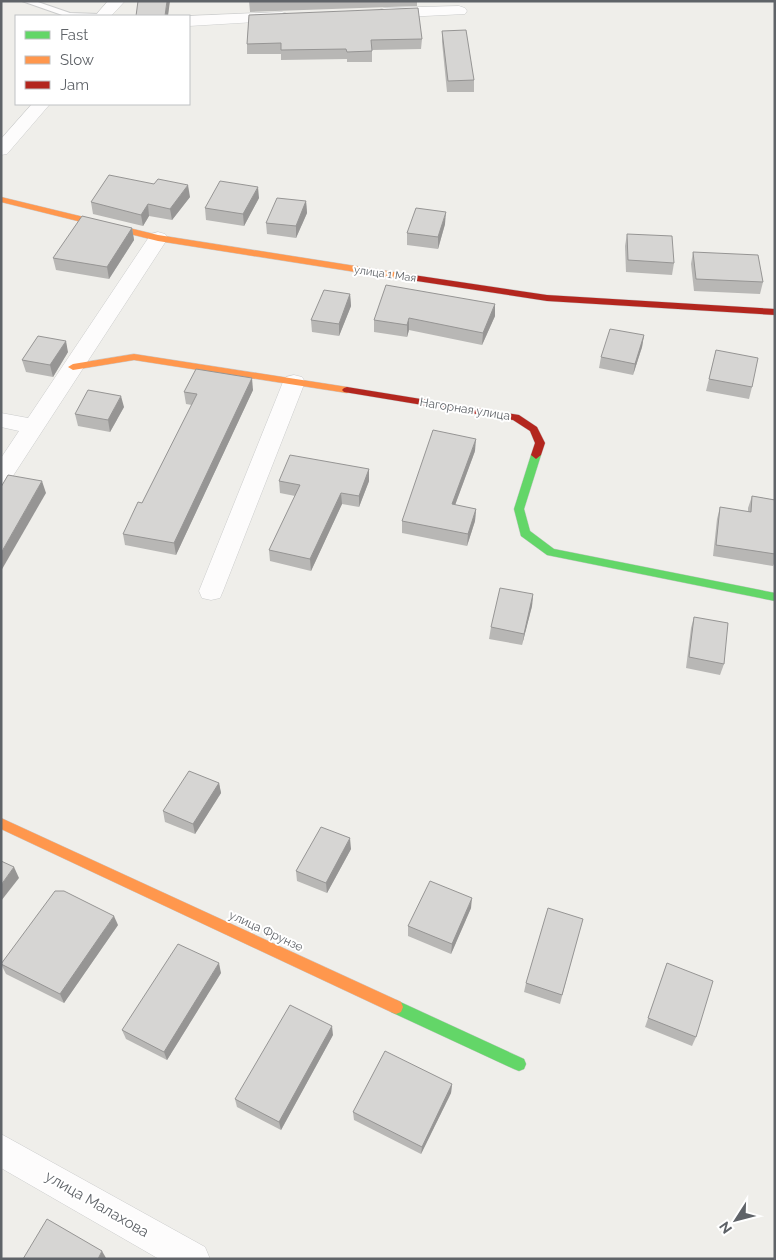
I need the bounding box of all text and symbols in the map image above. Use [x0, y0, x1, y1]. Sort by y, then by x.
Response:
legend [15, 15, 190, 105]
text: Fast [60, 26, 88, 44]
text: Slow [60, 51, 94, 69]
text: Jam [60, 76, 89, 94]
street label: улица 1 Мая [353, 263, 417, 285]
street label: Нагорная улица [419, 395, 511, 423]
street label: улица Фрунзе [227, 908, 305, 954]
street label: улица Малахова [42, 1167, 152, 1241]
north arrow [711, 1195, 761, 1245]
text: N [716, 1219, 735, 1237]

